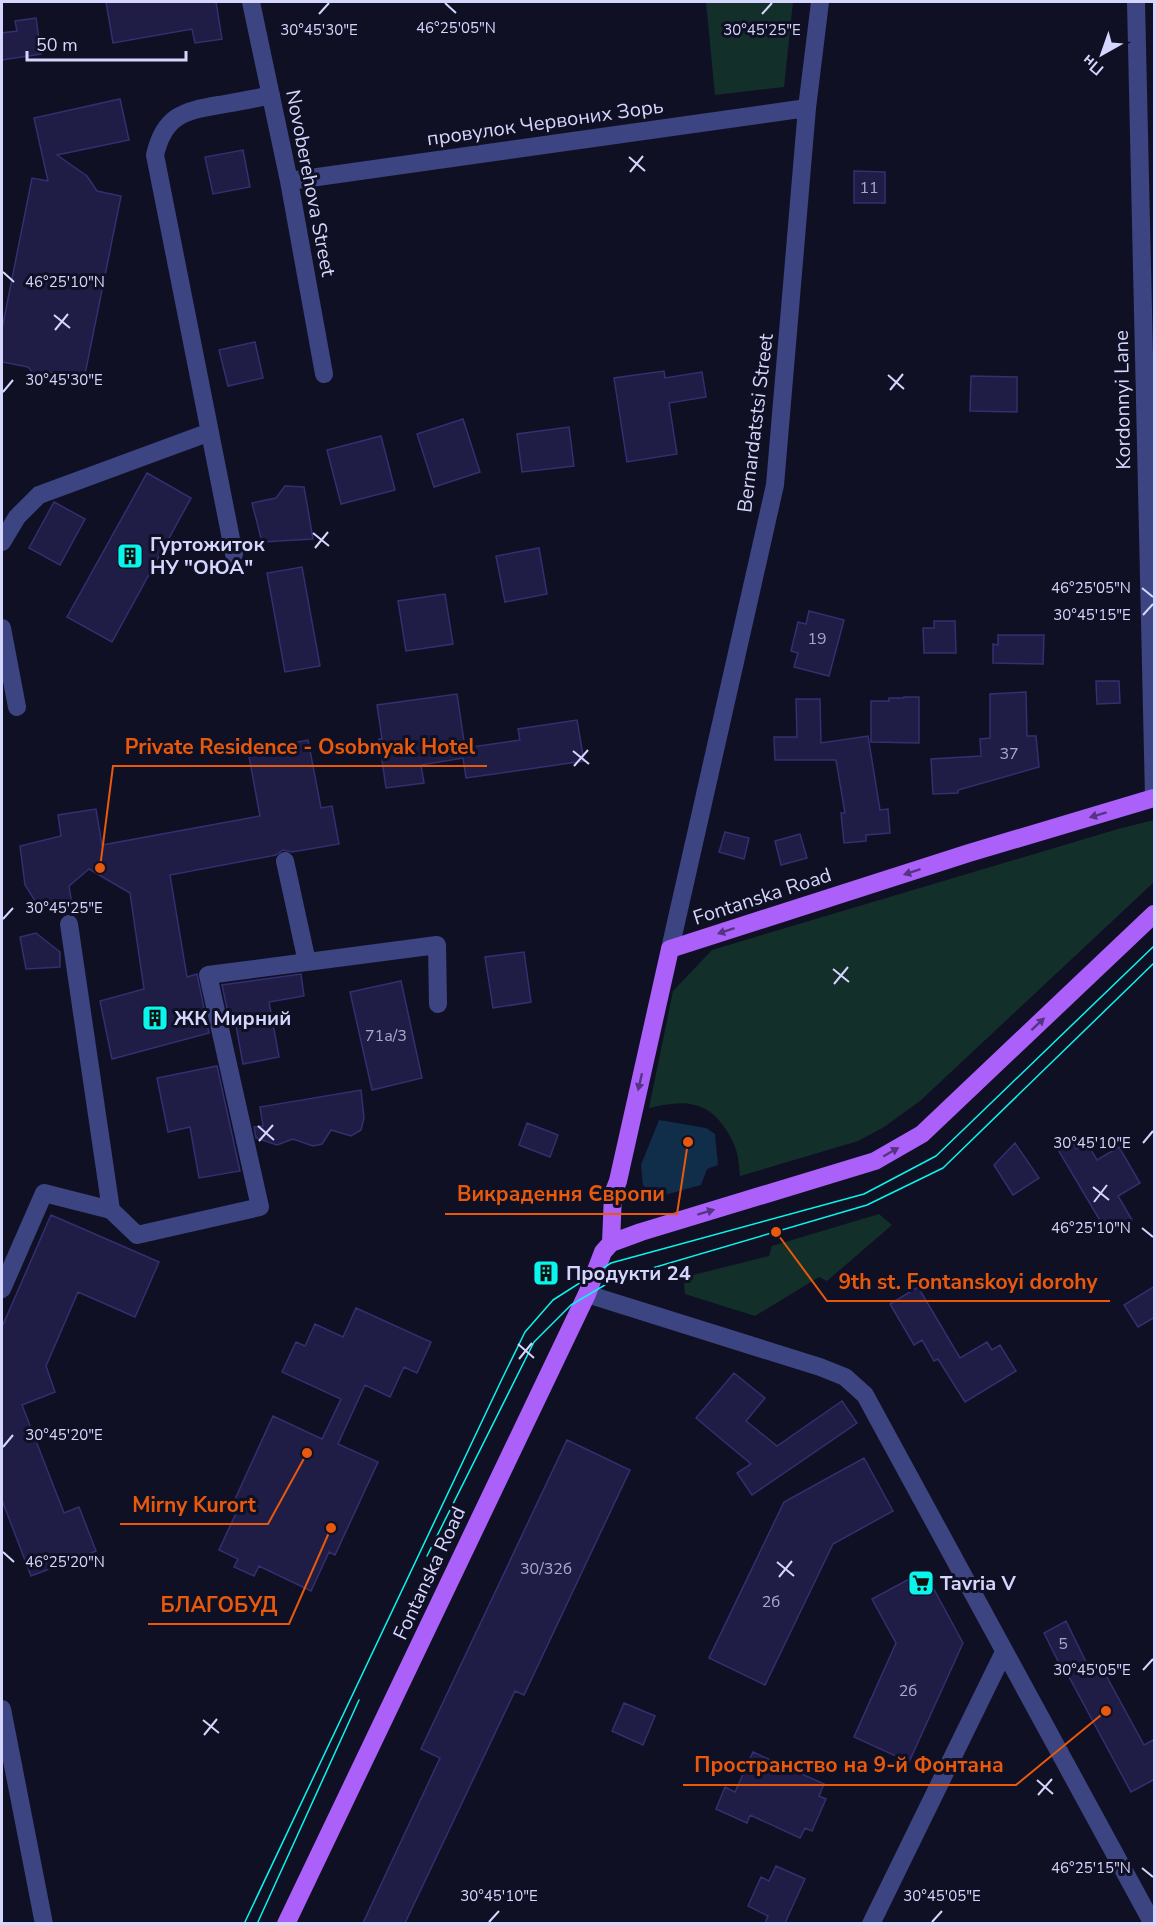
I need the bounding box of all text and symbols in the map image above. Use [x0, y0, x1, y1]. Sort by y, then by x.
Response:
text: 46°25'05"N [416, 18, 496, 38]
text: 30°45'30"E [280, 20, 358, 40]
text: 30°45'25"E [723, 20, 801, 40]
scale bar [27, 24, 186, 62]
north arrow [1072, 24, 1132, 84]
text: 50 m [36, 33, 78, 57]
text: Пн [1077, 49, 1109, 80]
street label: Novoberehova Street [279, 87, 342, 280]
street label: провулок Червоних Зорь [425, 93, 665, 152]
house number: 11 [859, 177, 879, 199]
text: 46°25'10"N [25, 272, 105, 292]
street label: Kordonnyi Lane [1108, 330, 1137, 470]
street label: Bernardatstsi Street [731, 331, 780, 514]
text: 30°45'30"E [25, 370, 103, 390]
place label: Гуртожиток НУ "ОЮА" [150, 531, 265, 581]
building icon: Гуртожиток НУ "ОЮА" [115, 541, 145, 571]
text: 46°25'05"N [1051, 578, 1131, 598]
text: 30°45'15"E [1053, 605, 1131, 625]
house number: 19 [807, 628, 827, 650]
callout: Private Residence - Osobnyak Hotel [113, 727, 487, 766]
text: Private Residence - Osobnyak Hotel [125, 733, 476, 761]
house number: 37 [999, 743, 1019, 765]
one-way arrow [1089, 811, 1107, 820]
street label: Fontanska Road [690, 861, 835, 932]
one-way arrow [903, 867, 921, 877]
text: 30°45'25"E [25, 898, 103, 918]
one-way arrow [717, 927, 735, 936]
building icon: ЖК Мирний [140, 1003, 170, 1033]
place label: ЖК Мирний [174, 1005, 291, 1032]
one-way arrow [1030, 1018, 1044, 1032]
house number: 71а/3 [365, 1025, 407, 1047]
one-way arrow [635, 1072, 645, 1091]
text: 30°45'10"E [1053, 1133, 1131, 1153]
one-way arrow [883, 1147, 900, 1157]
callout: Викрадення Європи [445, 1175, 677, 1214]
text: Викрадення Європи [457, 1180, 665, 1208]
one-way arrow [697, 1207, 715, 1216]
text: 46°25'10"N [1051, 1218, 1131, 1238]
building icon: Продукти 24 [531, 1258, 561, 1288]
place label: Продукти 24 [566, 1260, 691, 1287]
callout: 9th st. Fontanskoyi dorohy [827, 1262, 1110, 1301]
text: 9th st. Fontanskoyi dorohy [838, 1268, 1098, 1296]
text: 30°45'20"E [25, 1425, 103, 1445]
callout: Mirny Kurort [120, 1485, 268, 1524]
text: Mirny Kurort [132, 1491, 257, 1519]
street label: Fontanska Road [387, 1502, 472, 1644]
text: 46°25'20"N [25, 1552, 105, 1572]
house number: 30/32б [520, 1558, 572, 1580]
supermarket icon: Tavria V [906, 1568, 936, 1598]
place label: Tavria V [940, 1570, 1017, 1597]
callout: БЛАГОБУД [148, 1585, 289, 1624]
text: БЛАГОБУД [160, 1591, 278, 1619]
house number: 2б [762, 1591, 780, 1613]
house number: 5 [1058, 1633, 1068, 1655]
text: 30°45'05"E [1053, 1660, 1131, 1680]
house number: 2б [899, 1680, 917, 1702]
callout: Пространство на 9-й Фонтана [683, 1746, 1016, 1785]
text: Пространство на 9-й Фонтана [694, 1751, 1004, 1779]
text: 46°25'15"N [1051, 1858, 1131, 1878]
text: 30°45'10"E [460, 1886, 538, 1906]
text: 30°45'05"E [903, 1886, 981, 1906]

